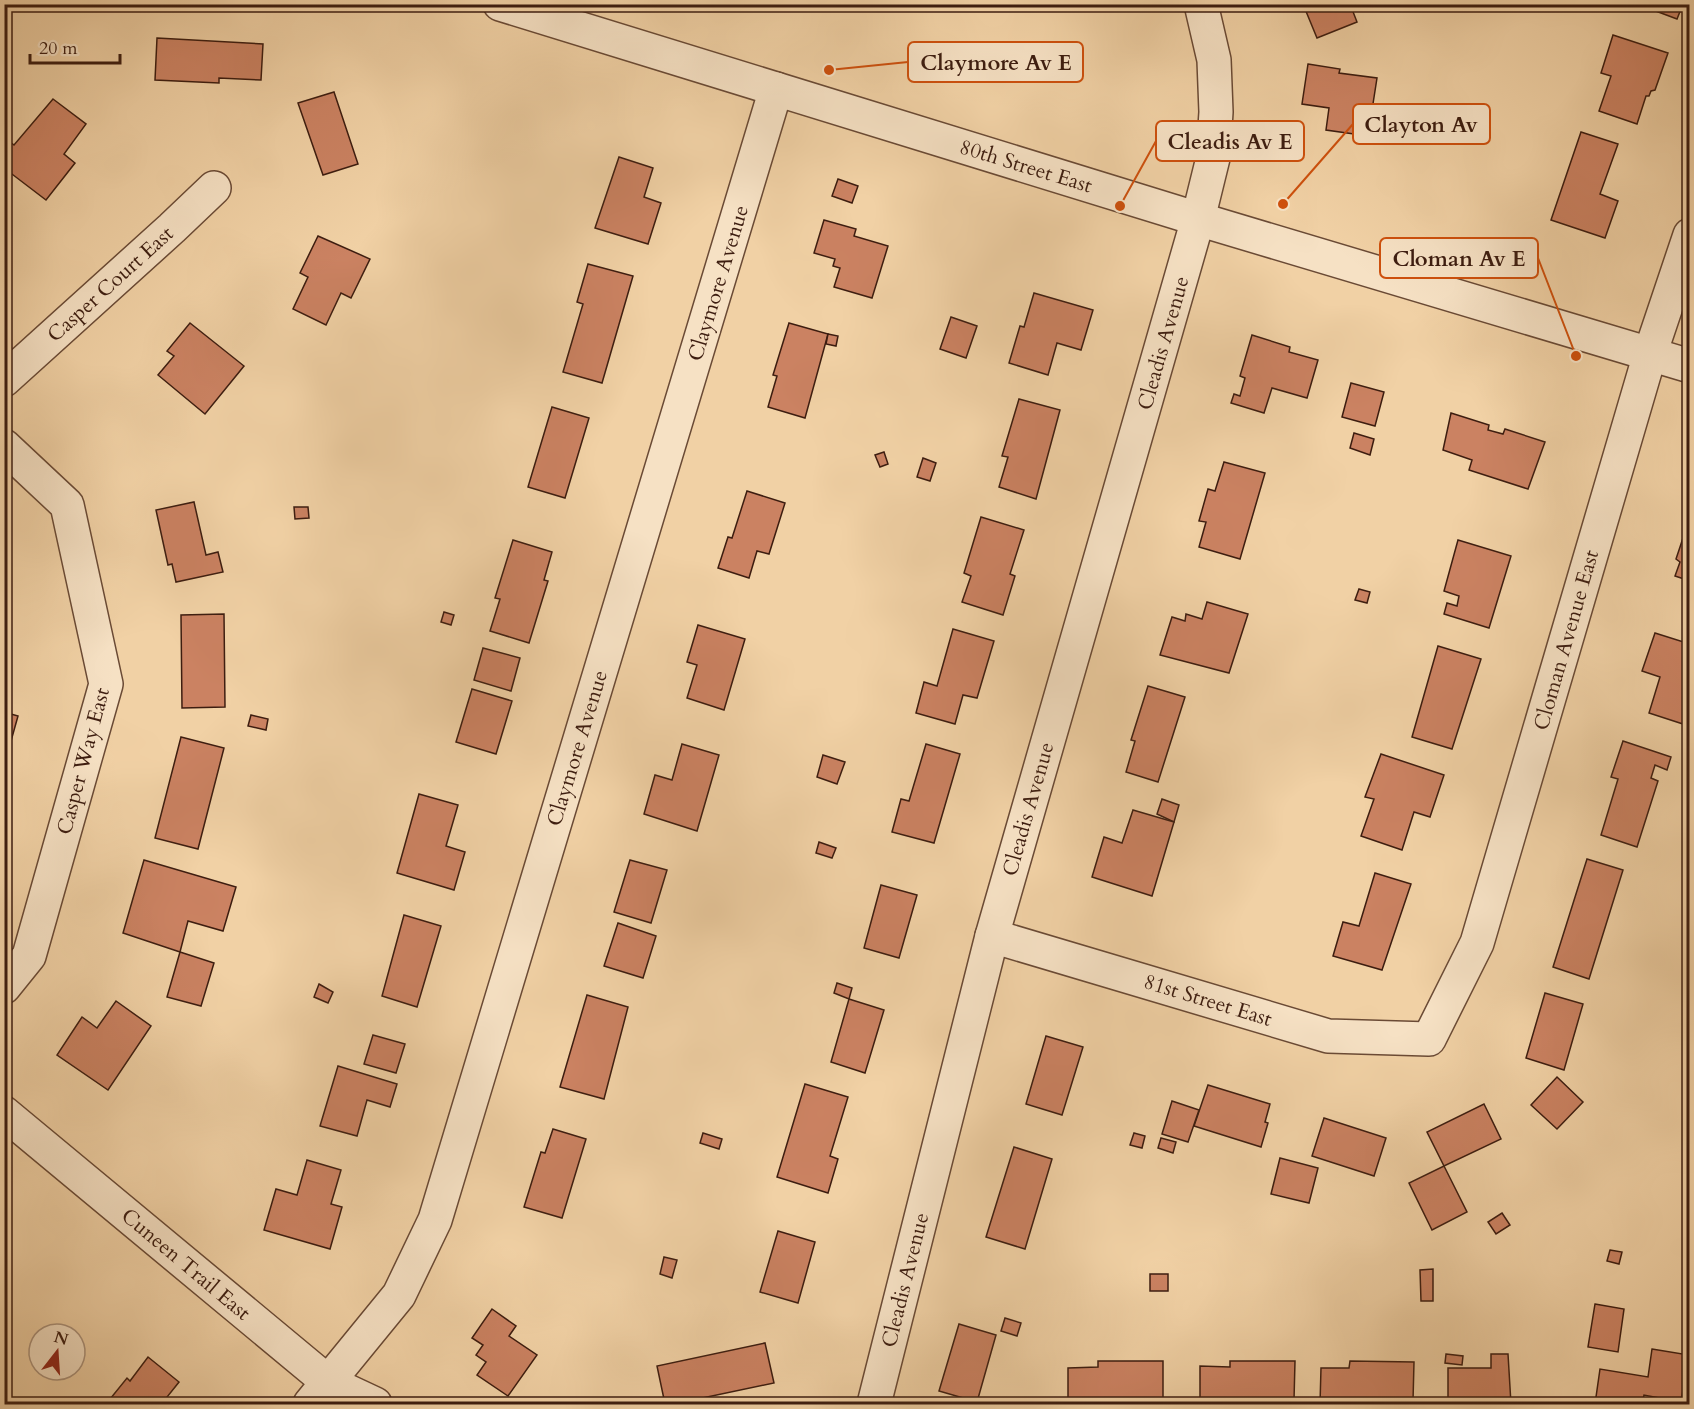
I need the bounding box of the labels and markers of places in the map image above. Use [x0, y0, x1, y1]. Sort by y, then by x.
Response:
callout: Claymore Av E [908, 42, 1083, 82]
callout: Clayton Av [1353, 104, 1490, 144]
callout: Cleadis Av E [1156, 121, 1304, 161]
callout: Cloman Av E [1380, 238, 1538, 278]

